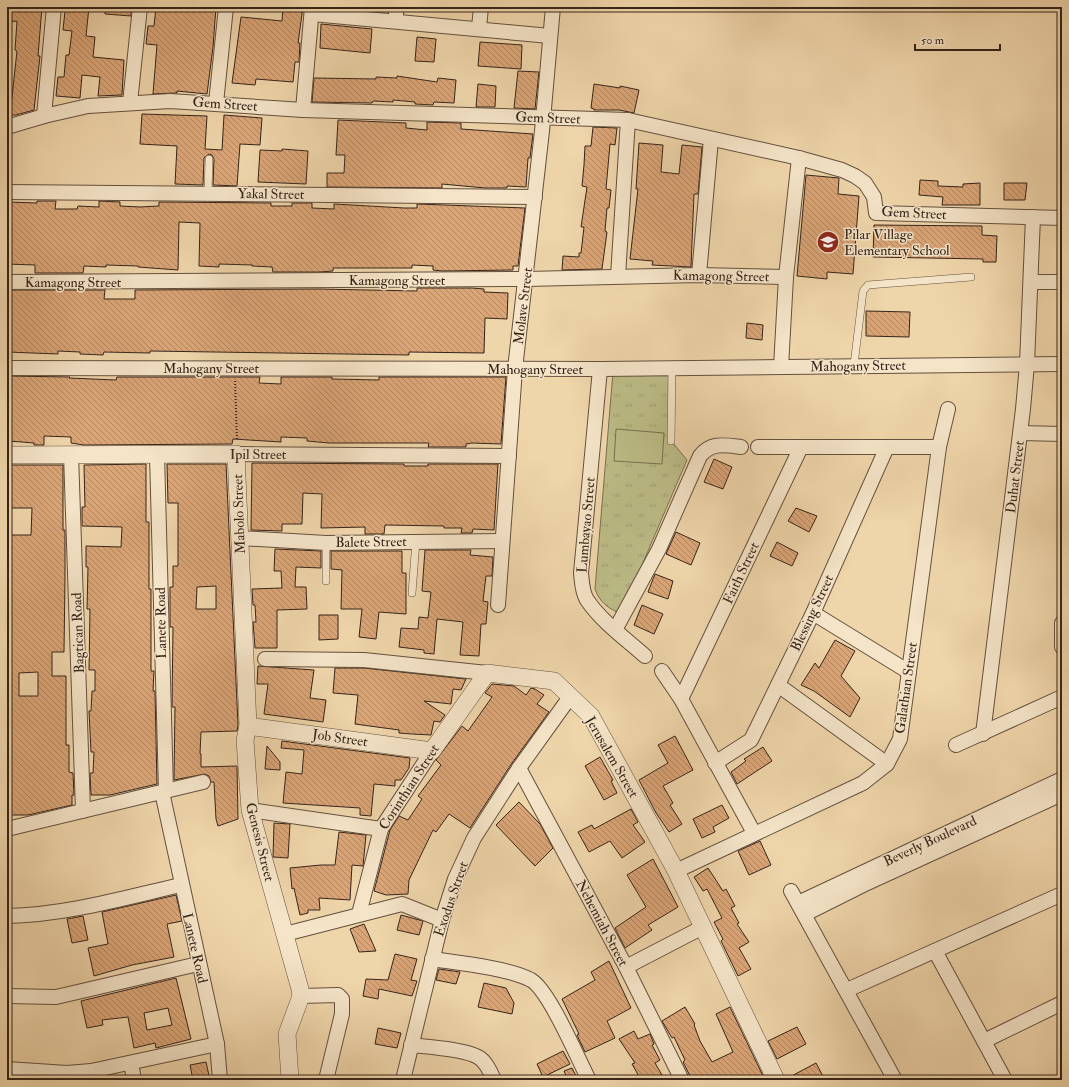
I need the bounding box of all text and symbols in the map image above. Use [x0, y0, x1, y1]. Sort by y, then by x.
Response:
scale bar [915, 26, 1000, 52]
text: 50 m [921, 33, 945, 48]
street label: Gem Street [192, 93, 259, 115]
street label: Gem Street [515, 108, 581, 128]
street label: Yakal Street [237, 185, 305, 203]
street label: Gem Street [881, 203, 947, 223]
place label: Pilar Village Elementary School [844, 226, 950, 260]
school or university icon: Pilar Village Elementary School [815, 229, 841, 255]
street label: Molave Street [510, 266, 536, 346]
street label: Kamagong Street [673, 267, 770, 285]
street label: Kamagong Street [349, 272, 446, 289]
street label: Kamagong Street [25, 274, 122, 291]
street label: Mahogany Street [810, 357, 907, 376]
street label: Mahogany Street [163, 360, 259, 378]
street label: Mahogany Street [487, 361, 583, 379]
street label: Duhat Street [1002, 439, 1028, 514]
street label: Ipil Street [230, 446, 287, 464]
street label: Mabolo Street [229, 473, 249, 554]
street label: Lumbayao Street [573, 476, 600, 574]
street label: Balete Street [335, 533, 407, 551]
street label: Faith Street [719, 539, 763, 607]
street label: Blessing Street [787, 572, 837, 654]
street label: Lanete Road [152, 587, 170, 659]
street label: Bagtican Road [68, 592, 88, 674]
street label: Galathian Street [891, 641, 921, 735]
street label: Jerusalem Street [581, 712, 642, 801]
street label: Job Street [310, 726, 369, 750]
street label: Corinthian Street [375, 741, 443, 833]
street label: Genesis Street [242, 801, 278, 884]
street label: Beverly Boulevard [881, 812, 980, 871]
street label: Exodus Street [430, 859, 472, 939]
street label: Nehemiah Street [572, 877, 632, 970]
street label: Lanete Road [179, 911, 211, 985]

